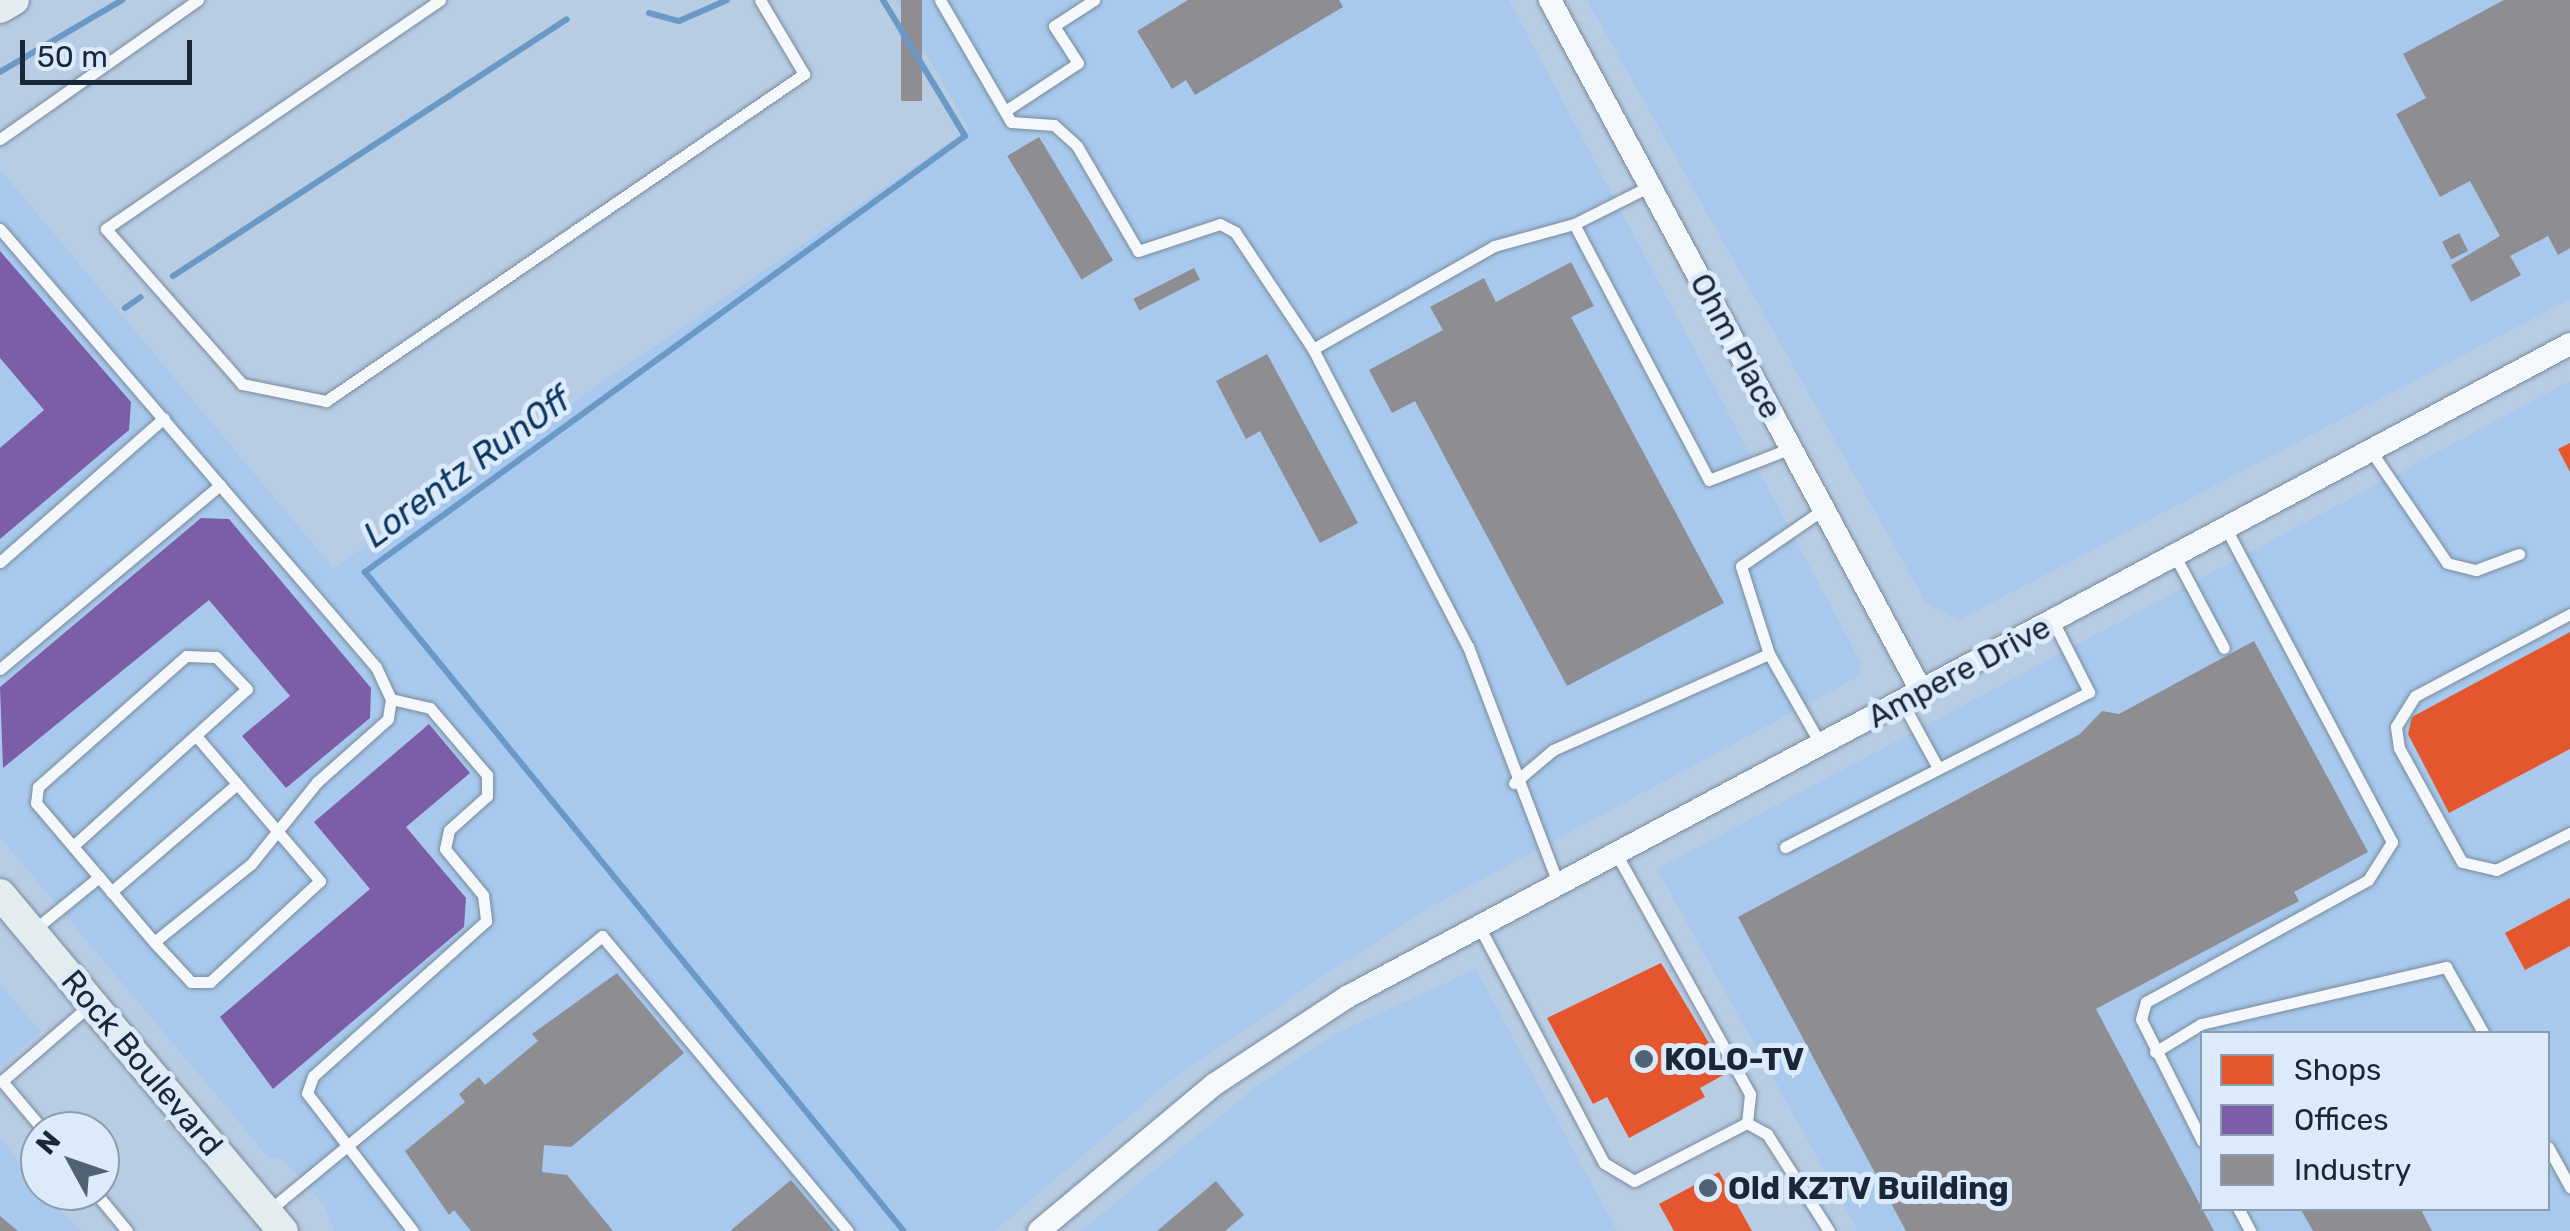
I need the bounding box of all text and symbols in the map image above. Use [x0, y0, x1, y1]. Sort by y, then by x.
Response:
scale bar [25, 20, 198, 82]
text: 50 m [37, 39, 108, 75]
street label: Ohm Place [1682, 267, 1790, 425]
water label: Lorentz RunOff [355, 378, 579, 556]
street label: Ampere Drive [1861, 608, 2057, 736]
street label: Rock Boulevard [53, 962, 231, 1164]
legend [2200, 1031, 2550, 1211]
place label: KOLO-TV [1664, 1040, 1804, 1078]
marker: KOLO-TV [1633, 1048, 1655, 1070]
text: Shops [2294, 1052, 2381, 1088]
text: Offices [2294, 1102, 2389, 1138]
north arrow [20, 1111, 120, 1211]
text: N [29, 1124, 67, 1161]
text: Industry [2294, 1152, 2411, 1188]
place label: Old KZTV Building [1728, 1169, 2010, 1207]
marker: Old KZTV Building [1697, 1177, 1719, 1199]

